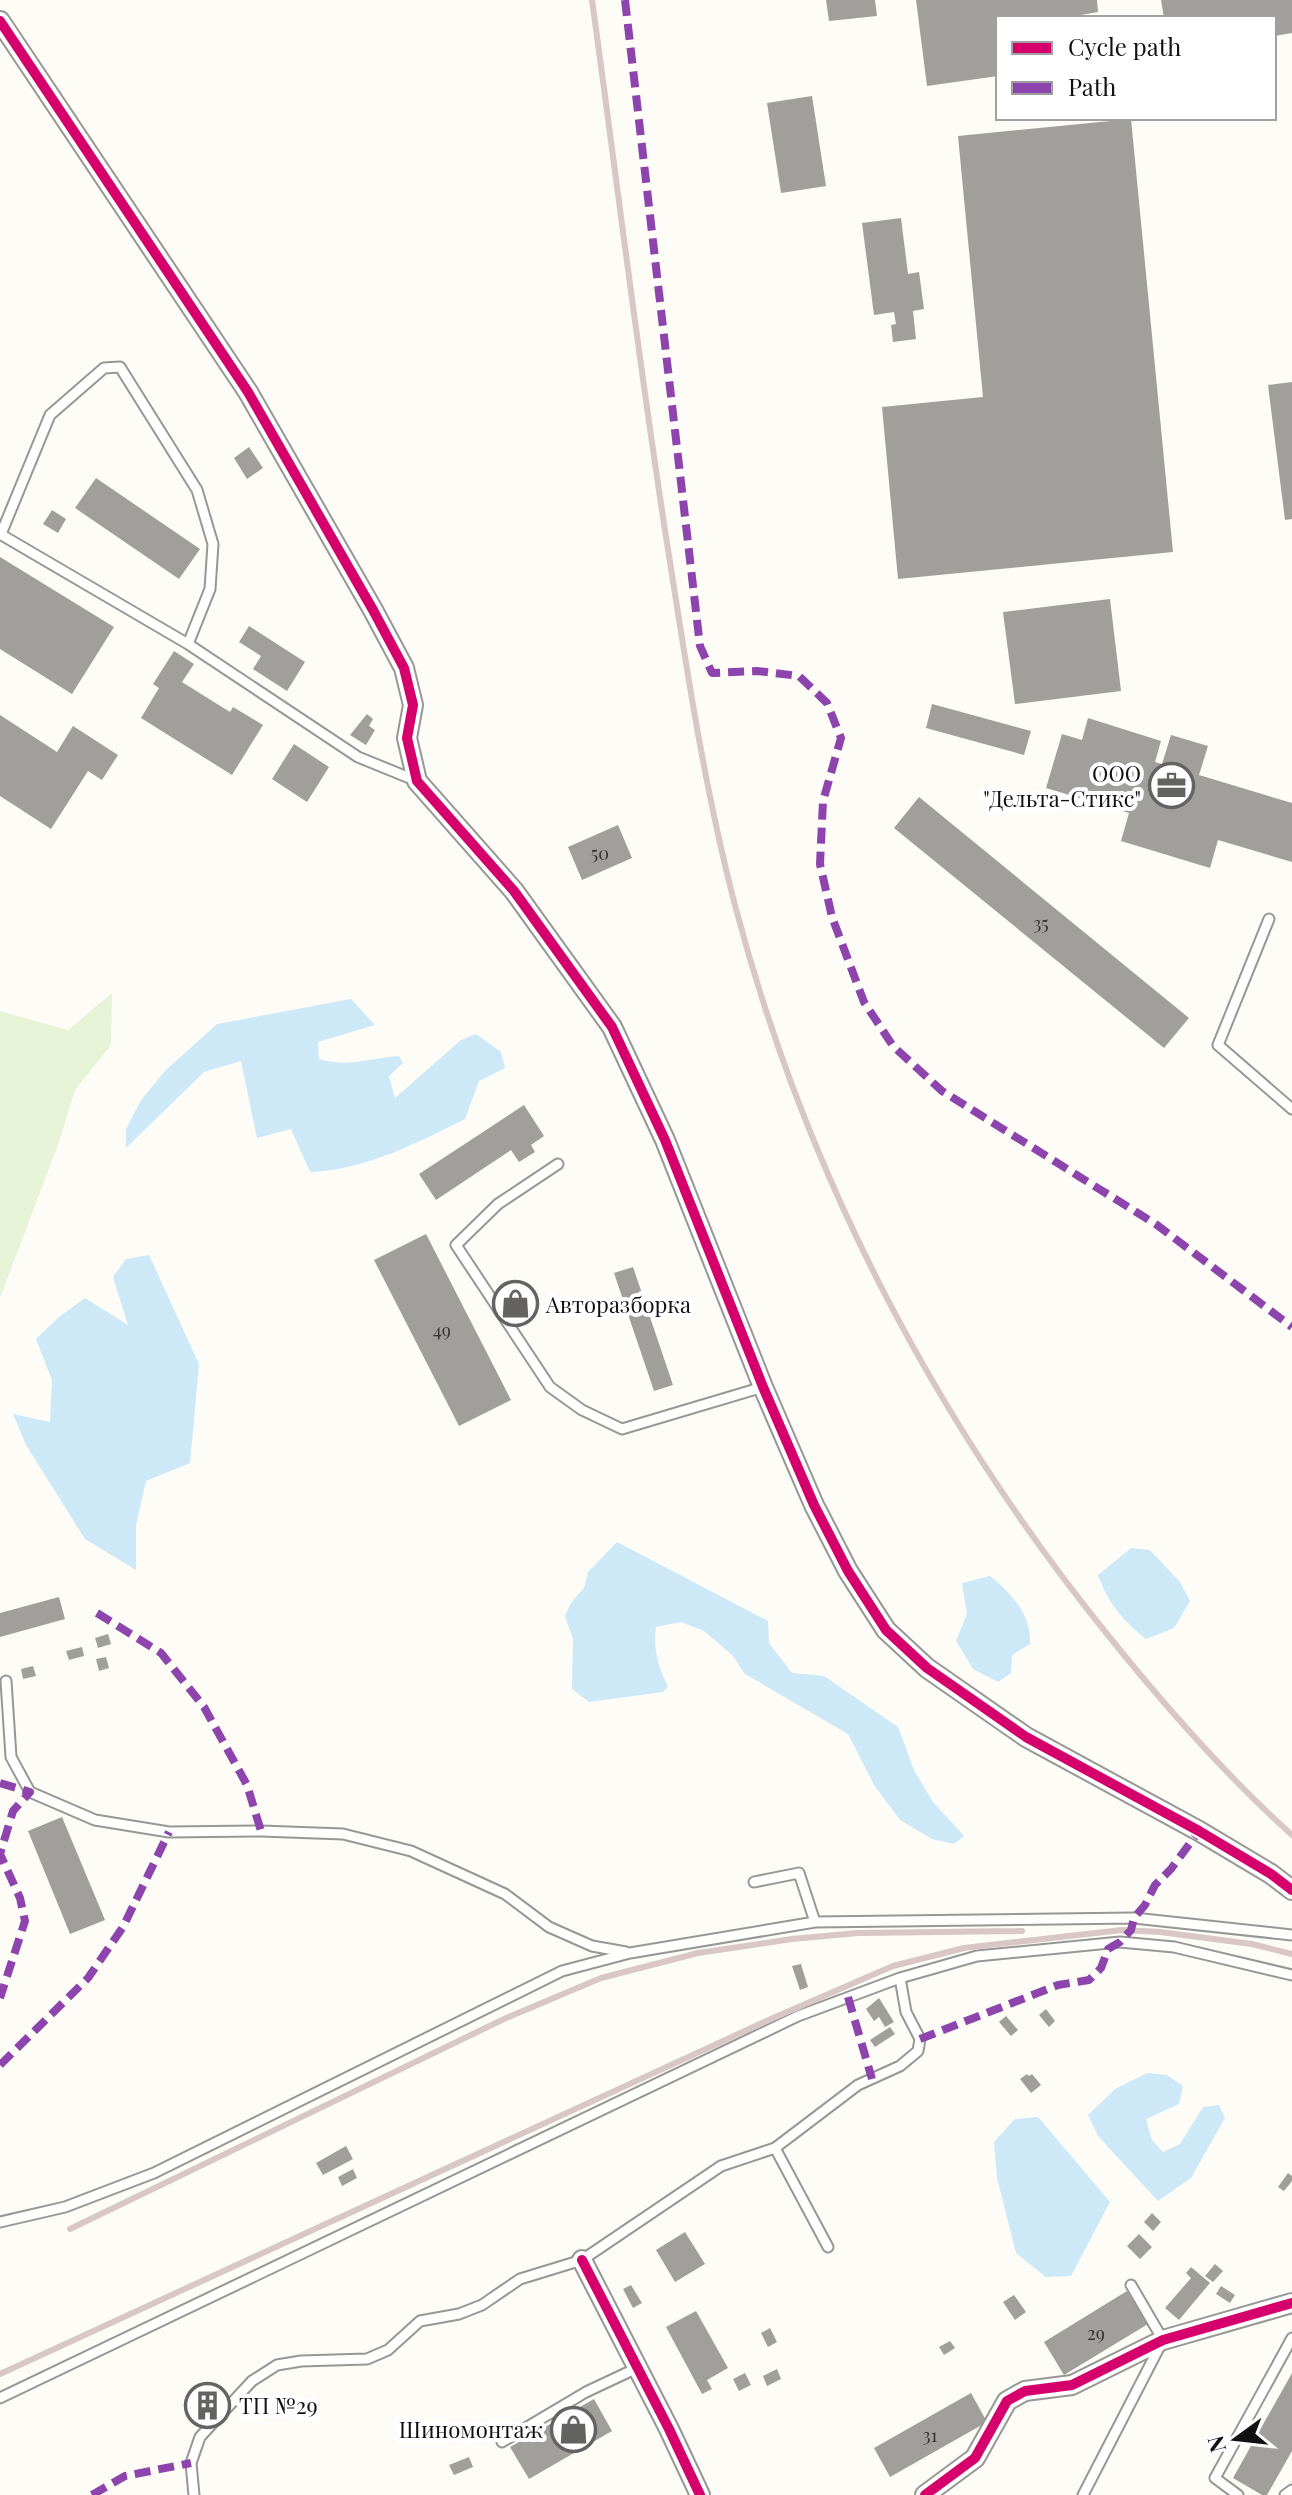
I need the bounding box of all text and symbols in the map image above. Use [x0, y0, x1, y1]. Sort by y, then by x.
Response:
legend [996, 16, 1276, 120]
text: Cycle path [1068, 30, 1181, 62]
text: Path [1068, 70, 1116, 102]
place label: ООО "Дельта-Стикс" [983, 758, 1141, 813]
office icon: ООО "Дельта-Стикс" [1148, 762, 1196, 810]
house number: 50 [591, 841, 609, 865]
house number: 35 [1033, 911, 1049, 935]
shop icon: Авторазборка [491, 1280, 539, 1328]
place label: Авторазборка [545, 1289, 691, 1319]
house number: 49 [433, 1318, 451, 1342]
house number: 29 [1087, 2321, 1105, 2345]
building icon: ТП №29 [184, 2381, 232, 2429]
place label: ТП №29 [239, 2390, 318, 2420]
north arrow [1196, 2399, 1276, 2479]
shop icon: Шиномонтаж [550, 2405, 598, 2453]
place label: Шиномонтаж [399, 2414, 543, 2444]
house number: 31 [923, 2423, 938, 2447]
text: N [1199, 2433, 1232, 2456]

